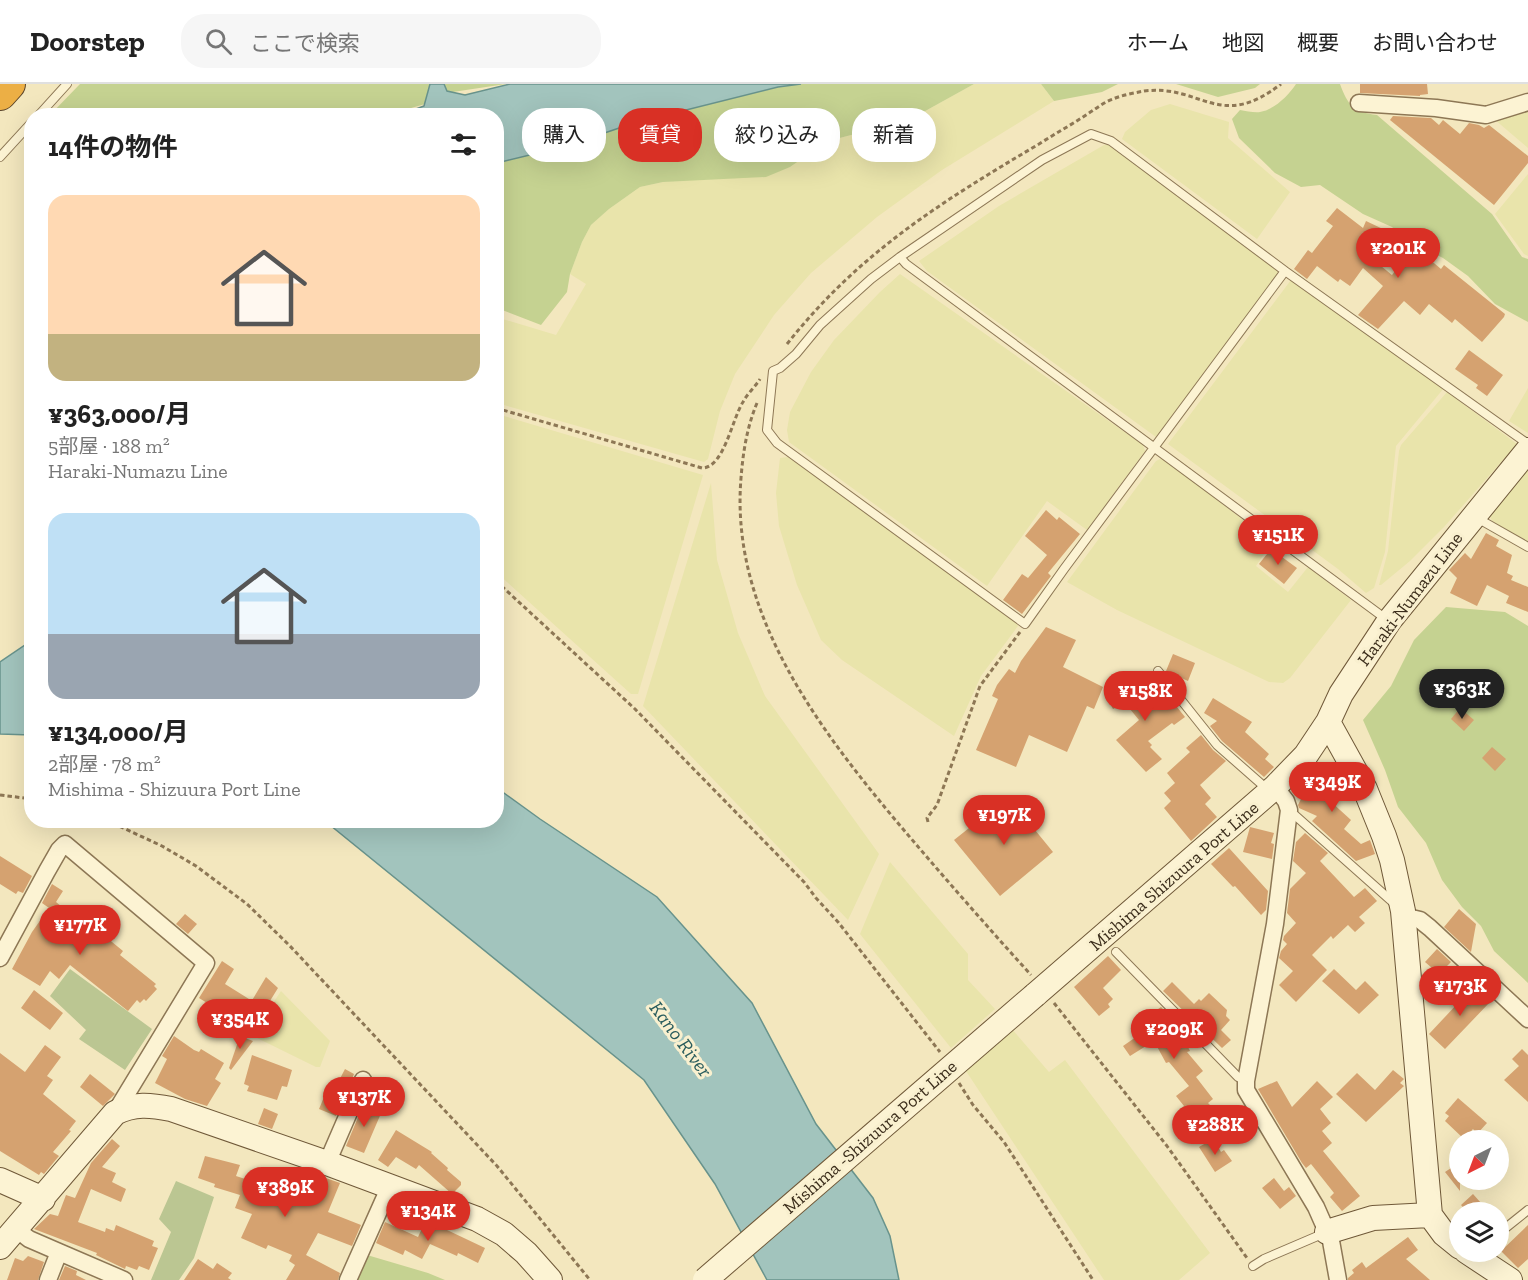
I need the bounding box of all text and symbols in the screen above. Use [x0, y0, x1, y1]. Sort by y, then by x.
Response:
search box [181, 14, 601, 68]
text: Doorstep [30, 25, 145, 58]
icon: search [202, 25, 235, 58]
text: ここで検索 [250, 30, 360, 57]
text: ホーム [1127, 30, 1189, 55]
text: 地図 [1222, 30, 1264, 55]
text: 概要 [1297, 30, 1339, 55]
text: お問い合わせ [1372, 30, 1498, 55]
chip: 購入 [522, 108, 606, 162]
chip: 賃貸 [618, 108, 702, 162]
chip: 絞り込み [714, 108, 840, 162]
chip: 新着 [852, 108, 936, 162]
icon: filters [447, 128, 480, 161]
text: 14件の物件 [48, 131, 177, 163]
pin: ¥201K [1356, 228, 1440, 279]
icon: home [210, 234, 318, 342]
text: ¥201K [1370, 235, 1426, 259]
text: ¥363,000/月 [48, 398, 191, 430]
text: 5部屋 · 188 m² [48, 434, 170, 458]
text: Haraki-Numazu Line [48, 459, 228, 483]
pin: ¥151K [1236, 515, 1320, 566]
text: ¥151K [1252, 522, 1304, 546]
street label: Haraki-Numazu Line [1353, 528, 1467, 670]
icon: home [210, 552, 318, 660]
pin: ¥363K [1420, 669, 1504, 720]
pin: ¥158K [1103, 671, 1187, 722]
text: ¥363K [1433, 676, 1491, 700]
text: ¥158K [1118, 678, 1172, 702]
text: ¥134,000/月 [48, 716, 189, 748]
text: 2部屋 · 78 m² [48, 752, 161, 776]
pin: ¥349K [1290, 762, 1374, 813]
text: ¥349K [1303, 769, 1361, 793]
text: Mishima - Shizuura Port Line [48, 777, 301, 801]
pin: ¥197K [962, 795, 1046, 846]
street label: Mishima Shizuura Port Line [1085, 797, 1263, 955]
text: ¥197K [977, 802, 1031, 826]
pin: ¥177K [38, 905, 122, 956]
text: ¥177K [54, 912, 106, 936]
pin: ¥173K [1418, 966, 1502, 1017]
text: ¥173K [1433, 973, 1487, 997]
water label: Kano River [645, 996, 717, 1082]
pin: ¥354K [198, 999, 282, 1050]
text: ¥354K [211, 1006, 269, 1030]
pin: ¥209K [1132, 1009, 1216, 1060]
text: ¥209K [1145, 1016, 1203, 1040]
street label: Mishima -Shizuura Port Line [779, 1055, 961, 1219]
pin: ¥137K [322, 1077, 406, 1128]
text: ¥137K [337, 1084, 391, 1108]
pin: ¥288K [1173, 1105, 1257, 1156]
text: ¥288K [1186, 1112, 1244, 1136]
north arrow [1449, 1130, 1509, 1190]
map controls [1449, 1130, 1509, 1262]
pin: ¥389K [243, 1167, 327, 1218]
text: ¥389K [256, 1174, 314, 1198]
pin: ¥134K [386, 1191, 470, 1242]
text: ¥134K [400, 1198, 456, 1222]
button: layers [1449, 1202, 1509, 1262]

